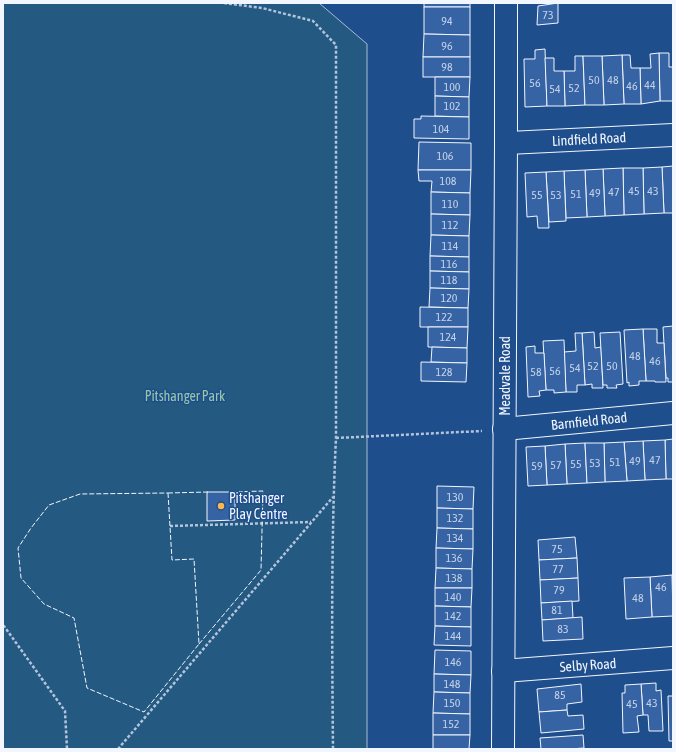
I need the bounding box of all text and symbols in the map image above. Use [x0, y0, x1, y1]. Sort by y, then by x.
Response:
house number: 73 [542, 8, 554, 22]
house number: 94 [441, 14, 453, 28]
house number: 96 [441, 39, 453, 53]
house number: 98 [441, 60, 453, 74]
house number: 50 [588, 73, 600, 87]
house number: 48 [607, 73, 619, 87]
house number: 56 [529, 76, 541, 90]
house number: 44 [644, 78, 656, 92]
house number: 46 [626, 79, 638, 93]
house number: 100 [444, 80, 461, 94]
house number: 52 [568, 81, 580, 95]
house number: 54 [549, 82, 561, 96]
house number: 102 [444, 99, 460, 113]
house number: 104 [433, 122, 450, 136]
street label: Lindfield Road [551, 129, 627, 149]
house number: 106 [437, 149, 454, 163]
house number: 108 [440, 174, 457, 188]
house number: 45 [628, 184, 640, 198]
house number: 43 [647, 184, 659, 198]
house number: 47 [608, 185, 620, 199]
house number: 49 [589, 186, 601, 200]
house number: 51 [570, 187, 582, 201]
house number: 55 [531, 188, 543, 202]
house number: 53 [550, 188, 562, 202]
house number: 110 [442, 197, 459, 211]
house number: 112 [442, 218, 458, 232]
house number: 114 [442, 239, 459, 253]
house number: 116 [441, 257, 458, 271]
house number: 118 [441, 273, 458, 287]
house number: 120 [441, 291, 458, 305]
house number: 122 [436, 310, 452, 324]
house number: 124 [440, 330, 457, 344]
street label: Meadvale Road [497, 336, 513, 416]
house number: 48 [629, 349, 641, 363]
house number: 46 [649, 354, 661, 368]
house number: 52 [587, 359, 599, 373]
house number: 50 [606, 359, 618, 373]
house number: 54 [569, 361, 581, 375]
house number: 56 [549, 364, 561, 378]
house number: 128 [436, 365, 453, 379]
house number: 58 [530, 365, 542, 379]
park label: Pitshanger Park [145, 388, 225, 404]
street label: Barnfield Road [550, 409, 628, 433]
house number: 47 [649, 453, 661, 467]
house number: 49 [629, 454, 641, 468]
house number: 51 [609, 455, 621, 469]
house number: 53 [589, 456, 601, 470]
house number: 55 [570, 457, 582, 471]
house number: 57 [550, 458, 562, 472]
house number: 59 [531, 459, 543, 473]
place label: Pitshanger Play Centre [229, 490, 288, 522]
house number: 130 [447, 490, 464, 504]
marker: Pitshanger Play Centre [216, 501, 226, 511]
house number: 132 [447, 511, 463, 525]
house number: 134 [447, 531, 464, 545]
house number: 75 [551, 542, 563, 556]
house number: 136 [446, 551, 463, 565]
house number: 77 [552, 562, 564, 576]
house number: 138 [446, 571, 463, 585]
house number: 46 [655, 580, 667, 594]
house number: 79 [553, 583, 565, 597]
house number: 140 [445, 590, 462, 604]
house number: 48 [632, 591, 644, 605]
house number: 81 [551, 603, 563, 617]
house number: 142 [445, 609, 461, 623]
house number: 83 [557, 622, 569, 636]
house number: 144 [445, 629, 462, 643]
house number: 146 [445, 655, 462, 669]
street label: Selby Road [559, 655, 617, 675]
house number: 148 [444, 677, 461, 691]
house number: 85 [554, 688, 566, 702]
house number: 150 [444, 696, 461, 710]
house number: 43 [646, 696, 658, 710]
house number: 45 [626, 697, 638, 711]
house number: 152 [443, 717, 459, 731]

